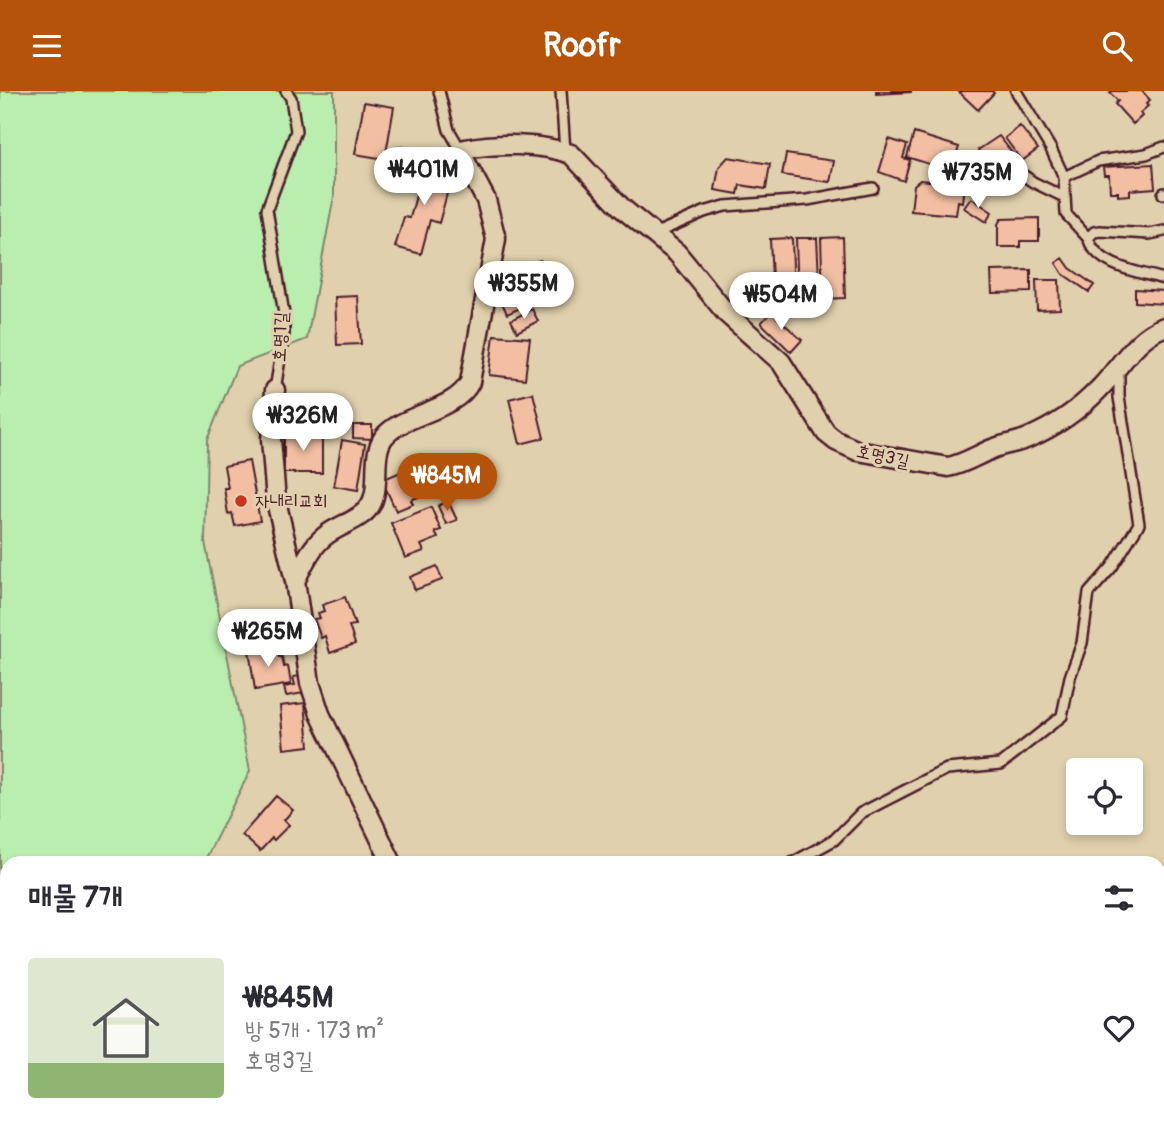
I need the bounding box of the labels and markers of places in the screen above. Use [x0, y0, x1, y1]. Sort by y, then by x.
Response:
pin: ₩401M [375, 148, 473, 207]
pin: ₩735M [929, 151, 1027, 210]
pin: ₩355M [475, 261, 573, 321]
pin: ₩504M [732, 273, 830, 332]
pin: ₩326M [254, 393, 352, 453]
pin: ₩845M [398, 453, 496, 513]
place label: 자내리교회 [255, 490, 327, 513]
marker: 자내리교회 [233, 493, 249, 509]
pin: ₩265M [219, 609, 317, 669]

